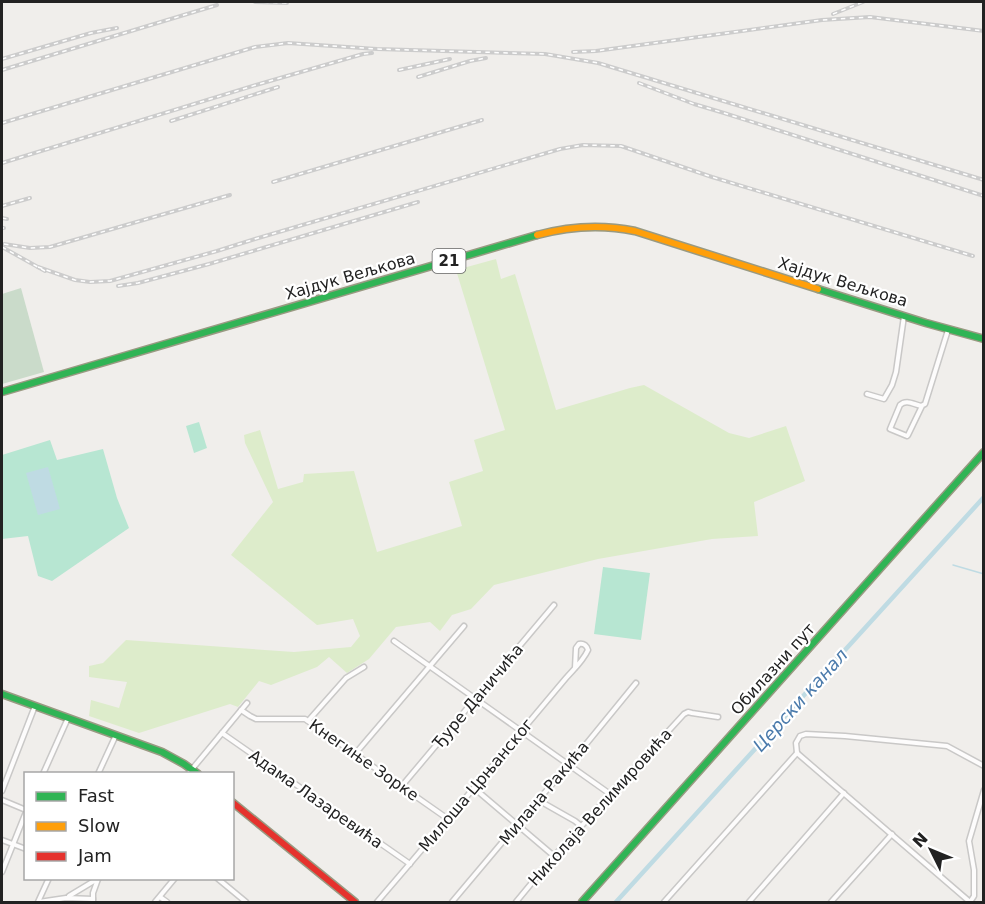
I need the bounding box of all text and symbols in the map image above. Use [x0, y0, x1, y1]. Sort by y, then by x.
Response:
street label: Хајдук Вељкова [283, 248, 417, 304]
road number: 21 [432, 249, 466, 273]
street label: Хајдук Вељкова [776, 253, 910, 311]
street label: Обилазни пут [727, 619, 819, 719]
street label: Ђуре Даничића [428, 640, 527, 753]
water label: Церски канал [748, 644, 852, 756]
street label: Кнегиње Зорке [306, 715, 422, 805]
street label: Милоша Црњанског [415, 715, 537, 855]
street label: Николаја Велимировића [524, 724, 676, 890]
street label: Милана Ракића [495, 737, 593, 849]
street label: Адама Лазаревића [245, 746, 387, 852]
legend [24, 772, 234, 880]
text: Fast [78, 785, 114, 806]
text: Slow [78, 815, 120, 836]
north arrow [901, 820, 961, 880]
text: N [909, 829, 932, 851]
text: Jam [77, 845, 112, 866]

